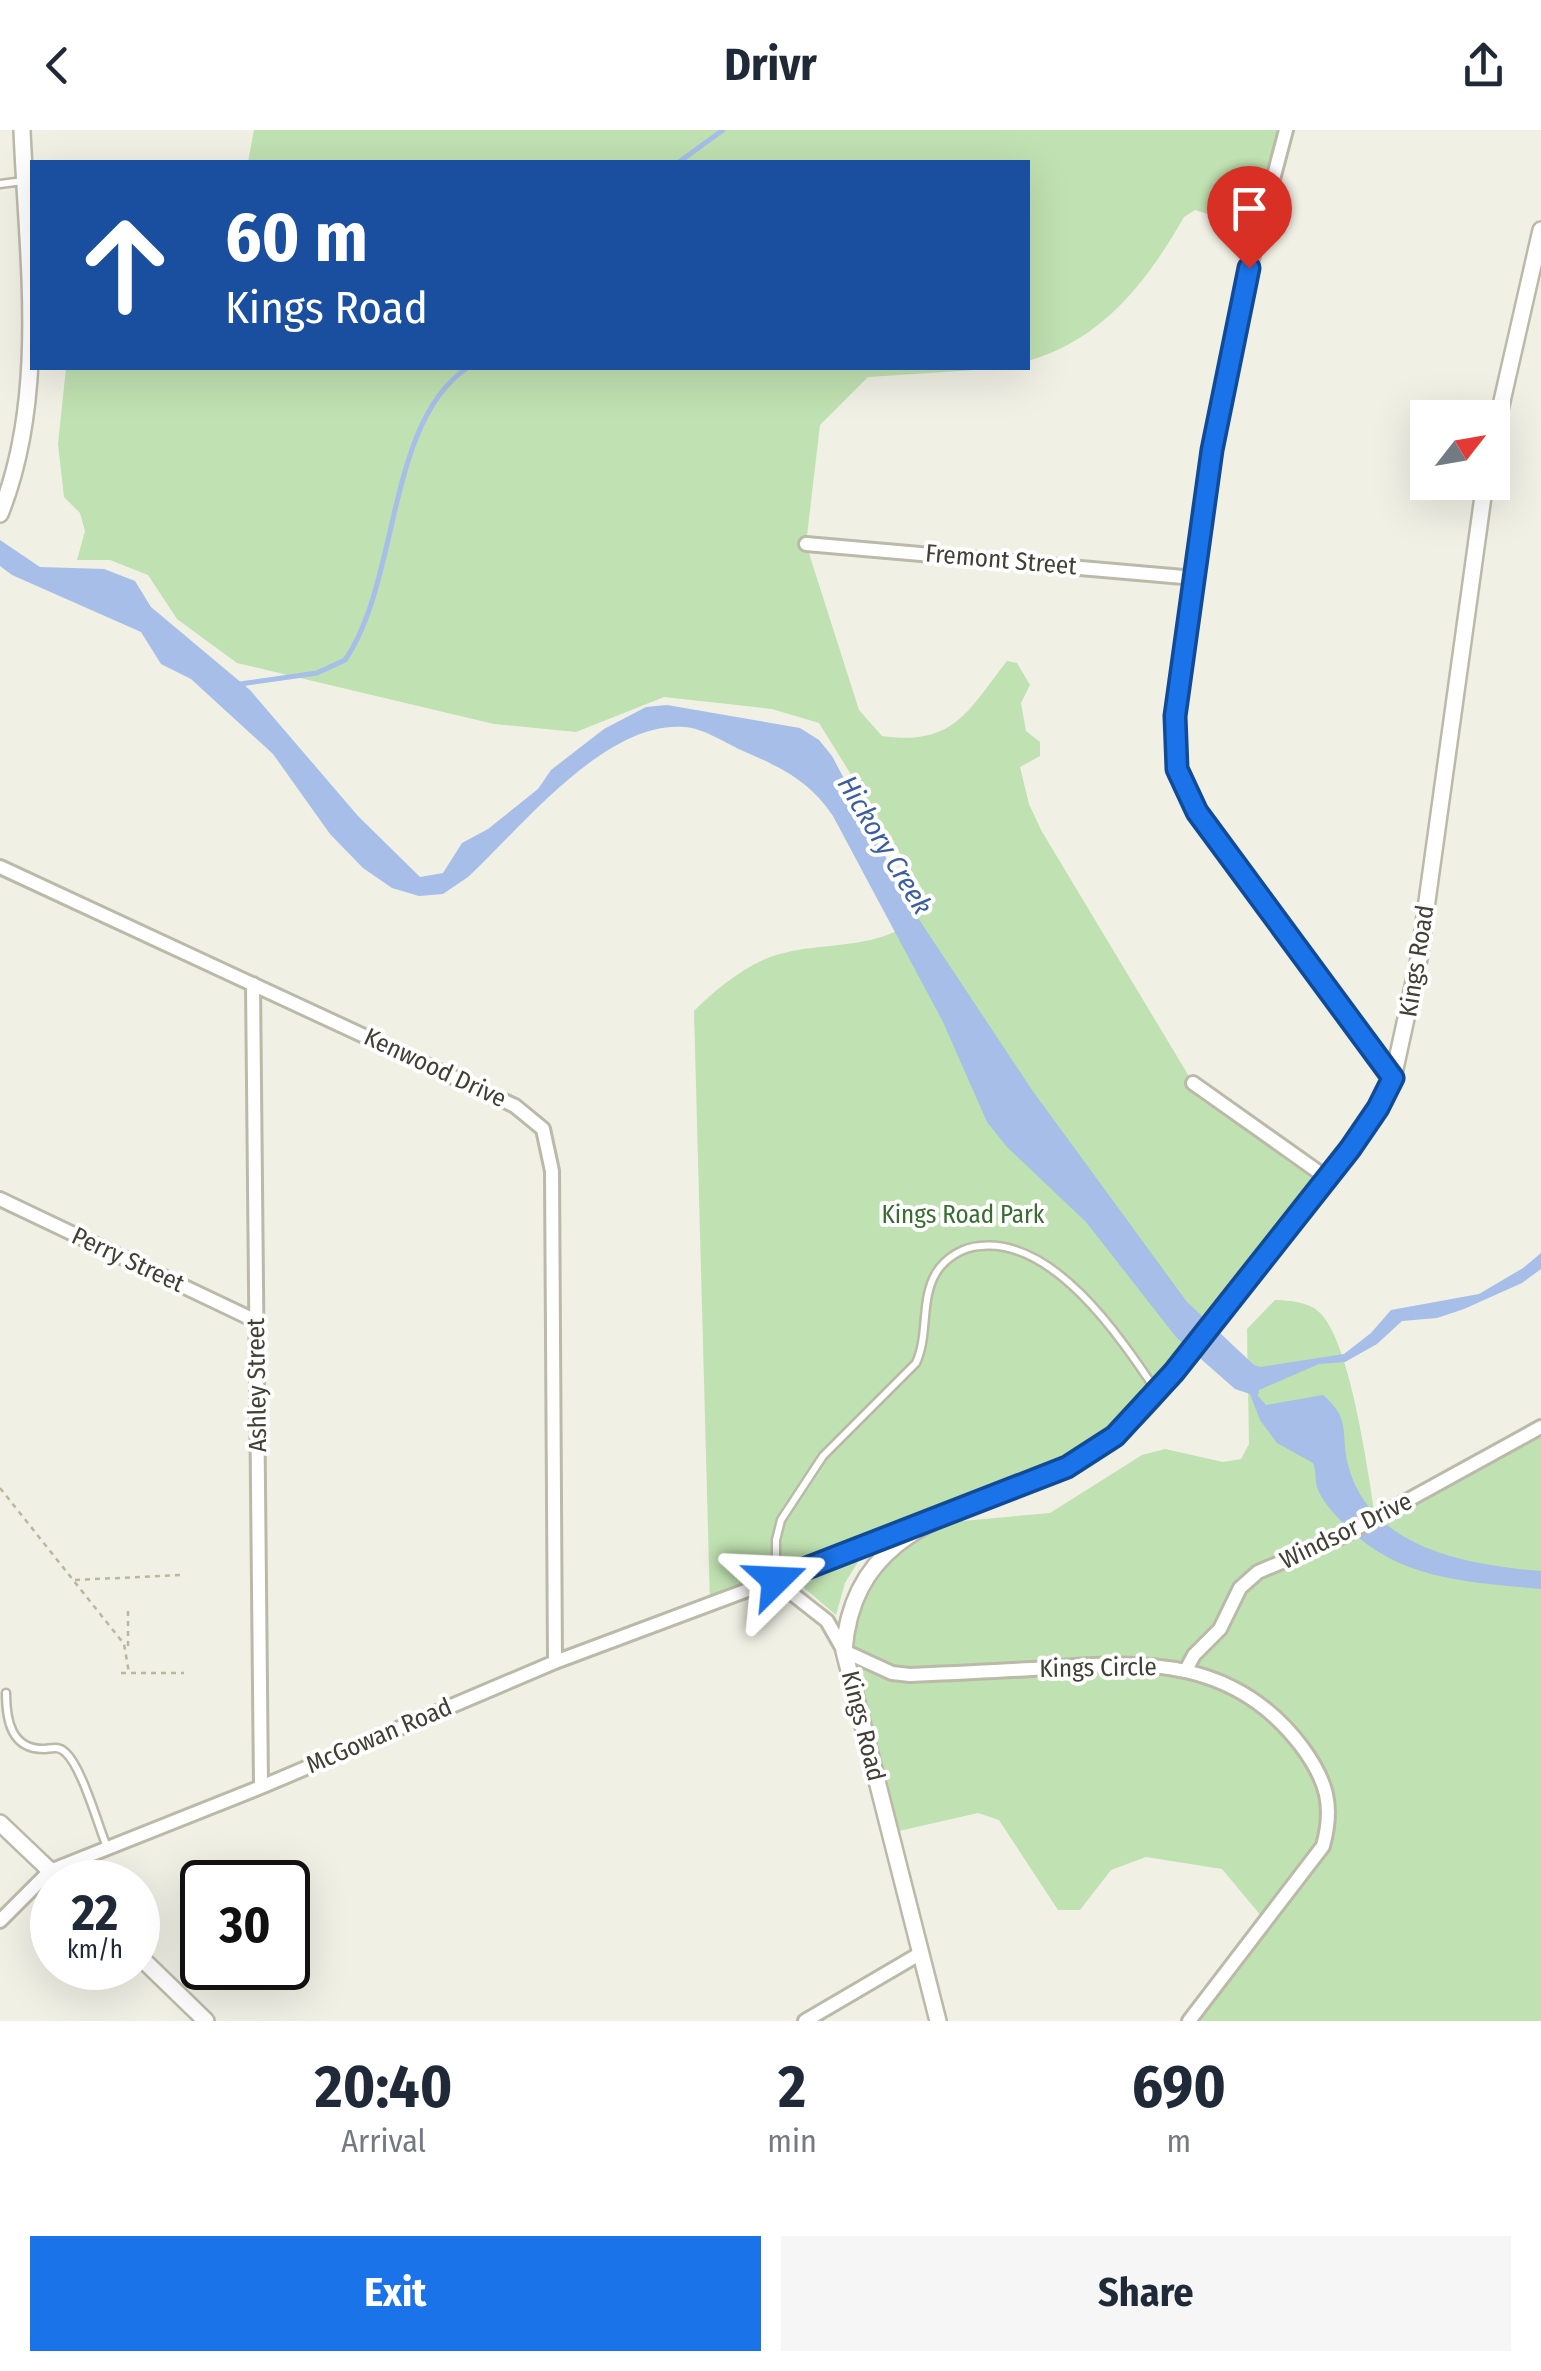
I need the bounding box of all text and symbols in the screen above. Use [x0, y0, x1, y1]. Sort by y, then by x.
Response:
icon: back [30, 38, 85, 93]
text: Drivr [724, 38, 817, 92]
icon: share [1456, 38, 1511, 93]
pin [1207, 166, 1292, 269]
icon: arrive [1222, 181, 1277, 236]
text: 60 m [225, 196, 368, 280]
icon: ahead [60, 200, 190, 330]
text: Kings Road [225, 281, 428, 335]
north arrow [1410, 400, 1510, 500]
map controls [1410, 400, 1510, 500]
street label: Fremont Street [924, 538, 1079, 582]
water label: Hickory Creek [831, 770, 939, 920]
street label: Kings Road [1393, 903, 1441, 1019]
street label: Kenwood Drive [359, 1022, 511, 1114]
park label: Kings Road Park [882, 1200, 1045, 1230]
street label: Perry Street [67, 1221, 190, 1299]
street label: Ashley Street [241, 1317, 273, 1452]
street label: Windsor Drive [1275, 1486, 1417, 1576]
position arrow [724, 1528, 828, 1632]
street label: Kings Circle [1039, 1652, 1157, 1684]
street label: Kings Road [835, 1668, 891, 1784]
street label: McGowan Road [302, 1692, 456, 1780]
speed limit sign: 30 [180, 1860, 310, 1990]
text: 22 [72, 1883, 118, 1943]
text: km/h [67, 1935, 123, 1965]
text: 20:40 [315, 2051, 452, 2123]
text: 2 [778, 2051, 806, 2123]
text: 690 [1132, 2051, 1226, 2123]
text: Arrival [341, 2122, 426, 2160]
text: min [767, 2122, 817, 2160]
text: m [1167, 2122, 1191, 2160]
button: Exit [30, 2236, 761, 2351]
button: Share [781, 2236, 1511, 2351]

